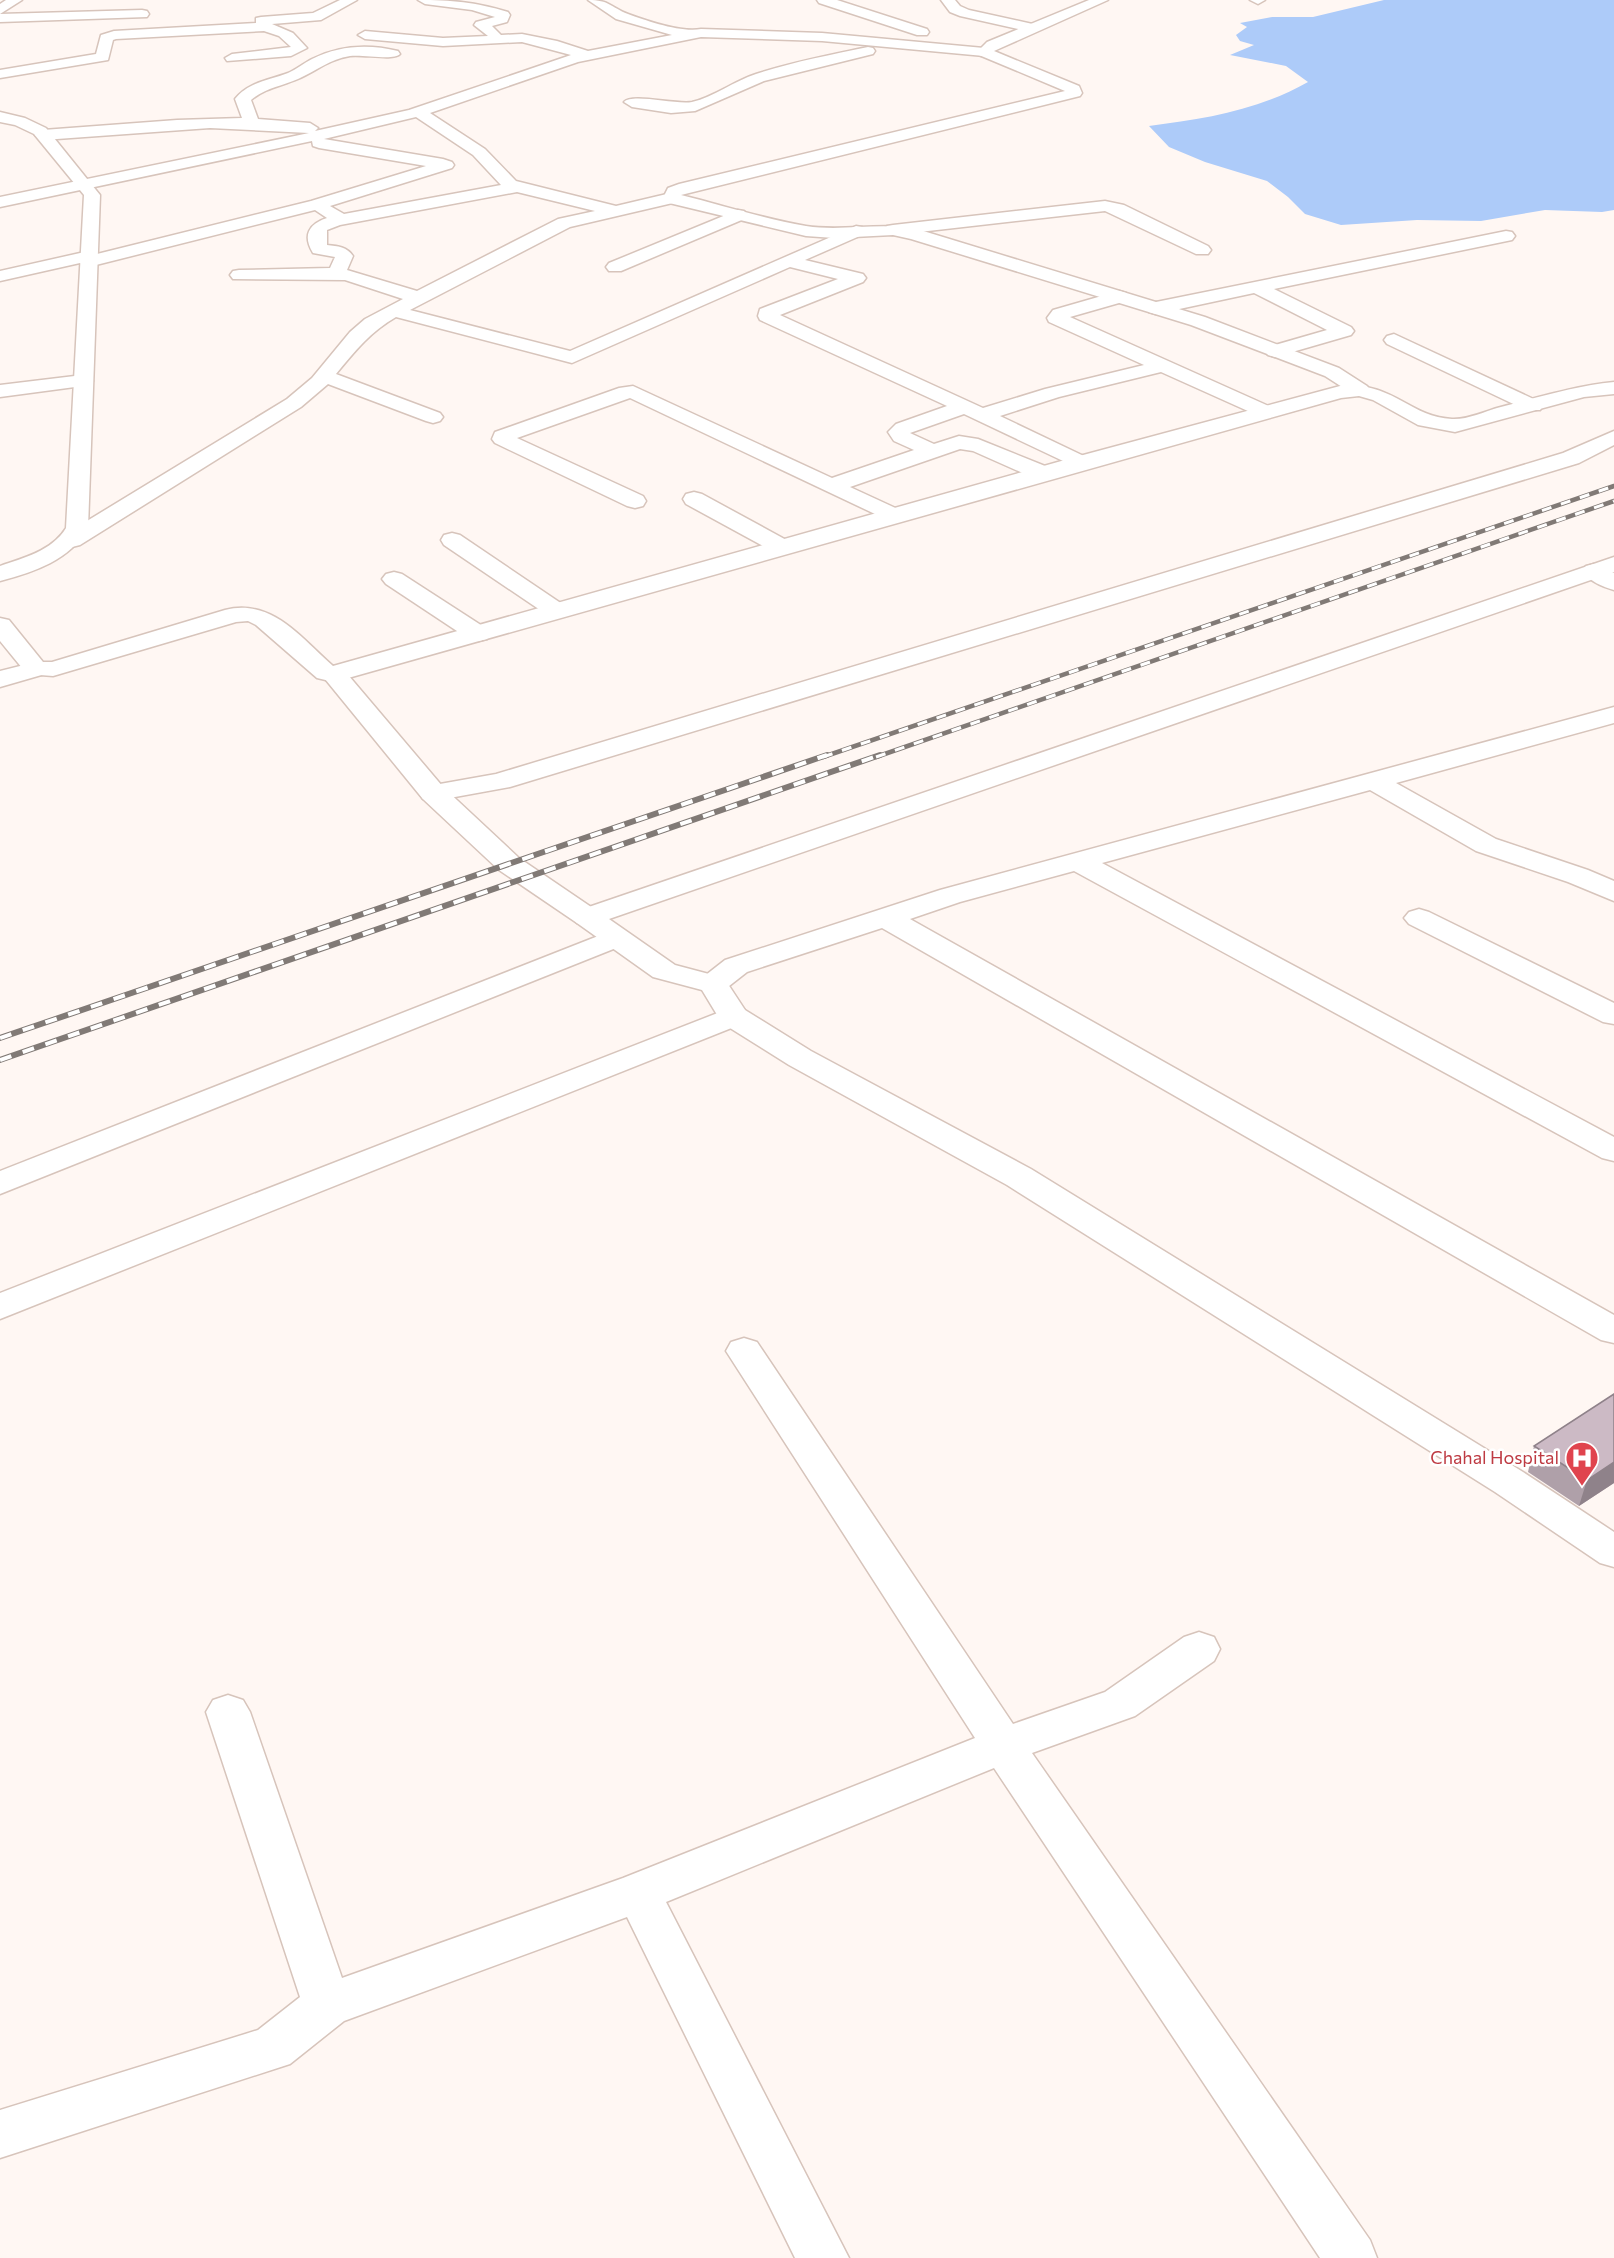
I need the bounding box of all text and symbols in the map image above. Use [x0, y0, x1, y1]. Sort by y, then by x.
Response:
hospital icon: Chahal Hospital [1564, 1440, 1600, 1487]
place label: Chahal Hospital [1430, 1446, 1559, 1468]

